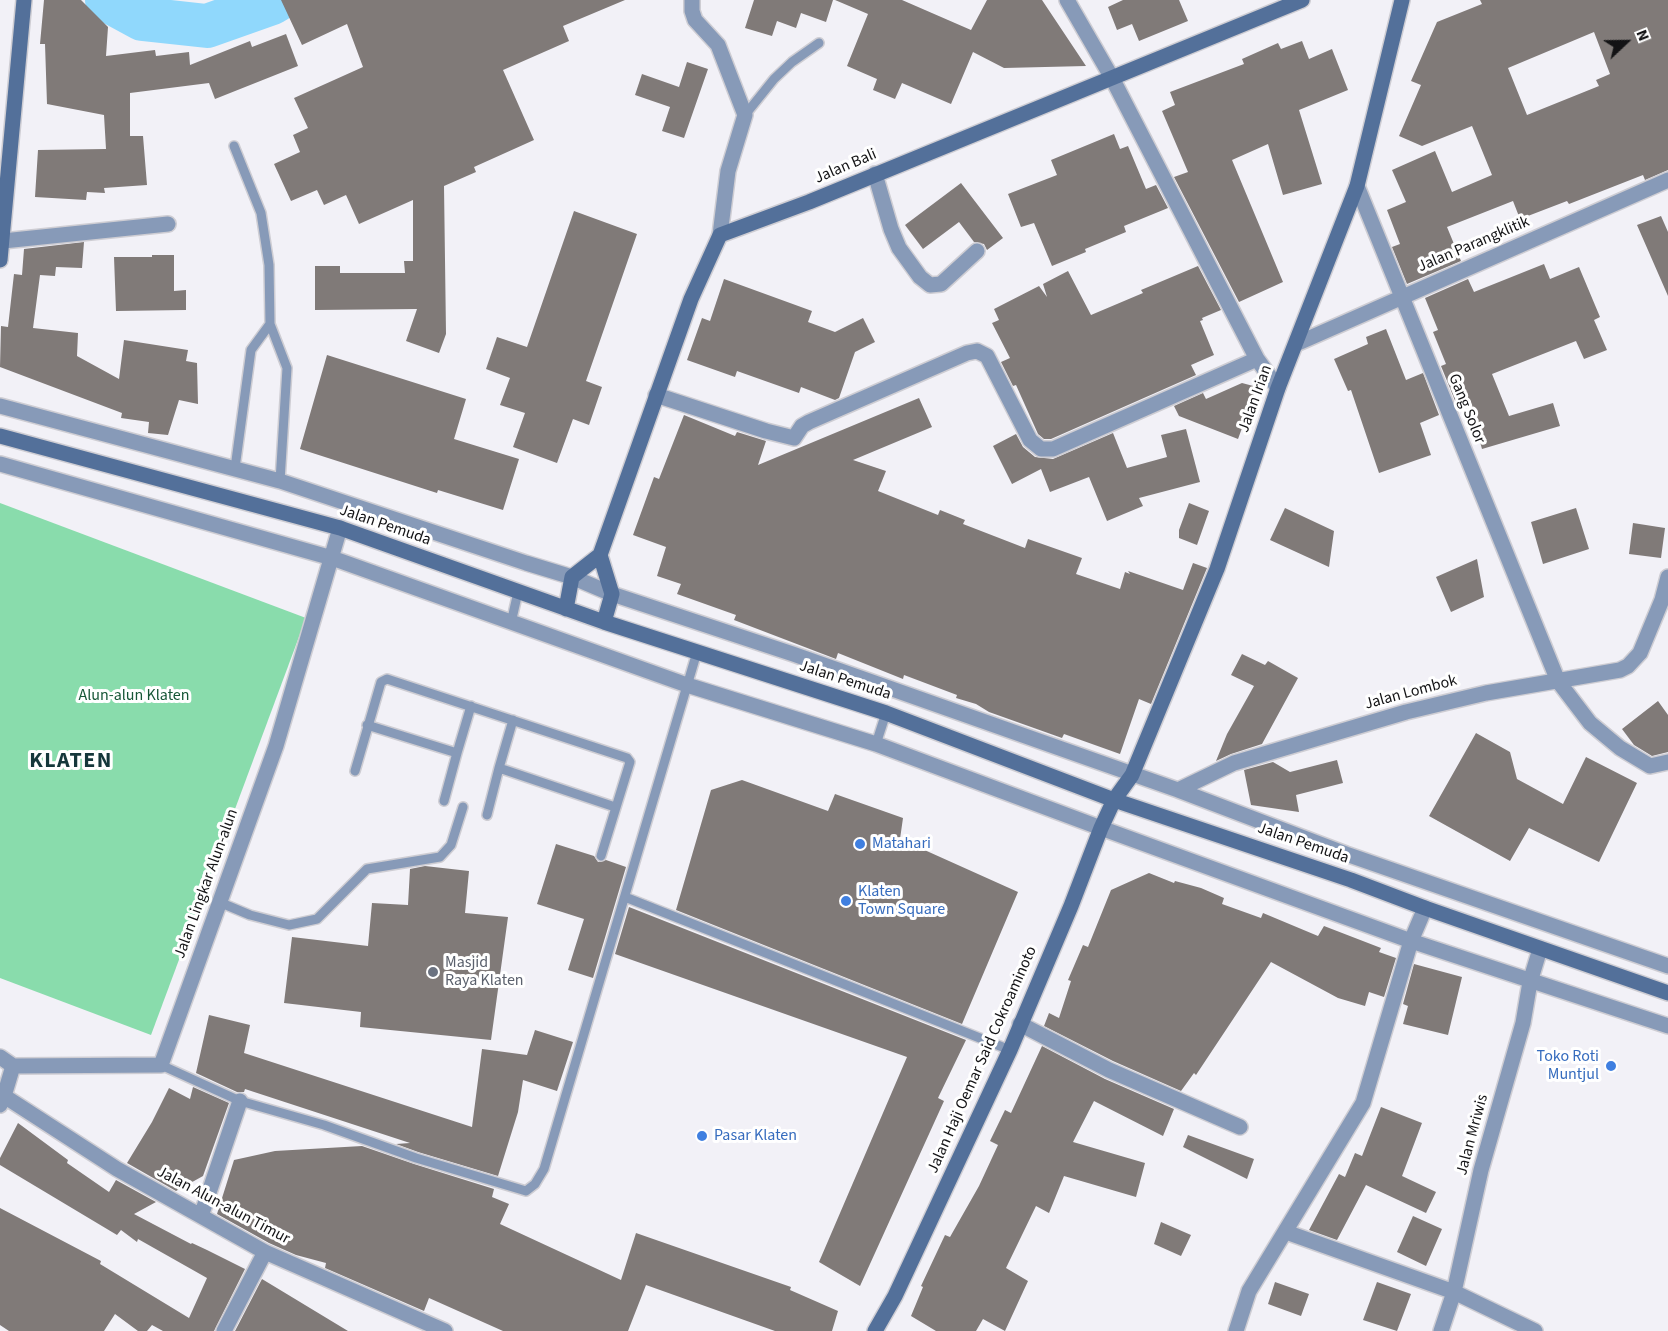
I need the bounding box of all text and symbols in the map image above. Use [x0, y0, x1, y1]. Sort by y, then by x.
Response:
north arrow [1596, 12, 1656, 72]
text: N [1630, 26, 1655, 44]
street label: Jalan Bali [812, 145, 880, 189]
street label: Jalan Parangklitik [1415, 213, 1533, 277]
street label: Jalan Irian [1235, 363, 1277, 435]
street label: Gang Solor [1443, 371, 1489, 447]
street label: Jalan Pemuda [337, 501, 433, 551]
street label: Jalan Pemuda [797, 657, 893, 705]
street label: Jalan Lombok [1363, 671, 1459, 715]
park label: Alun-alun Klaten [78, 686, 190, 706]
district label: KLATEN [29, 749, 113, 775]
street label: Jalan Lingkar Alun-alun [171, 807, 243, 961]
street label: Jalan Pemuda [1255, 819, 1351, 869]
place label: Matahari [872, 834, 931, 854]
marker: Matahari [853, 837, 867, 851]
place label: Klaten Town Square [858, 882, 945, 920]
marker: Klaten Town Square [839, 894, 853, 908]
street label: Jalan Haji Oemar Said Cokroaminoto [924, 943, 1042, 1177]
place label: Masjid Raya Klaten [445, 953, 524, 991]
marker: Masjid Raya Klaten [426, 965, 440, 979]
place label: Toko Roti Muntjul [1537, 1047, 1599, 1085]
marker: Toko Roti Muntjul [1604, 1059, 1618, 1073]
street label: Jalan Mriwis [1453, 1092, 1493, 1178]
place label: Pasar Klaten [714, 1126, 797, 1146]
marker: Pasar Klaten [695, 1129, 709, 1143]
street label: Jalan Alun-alun Timur [153, 1163, 293, 1249]

